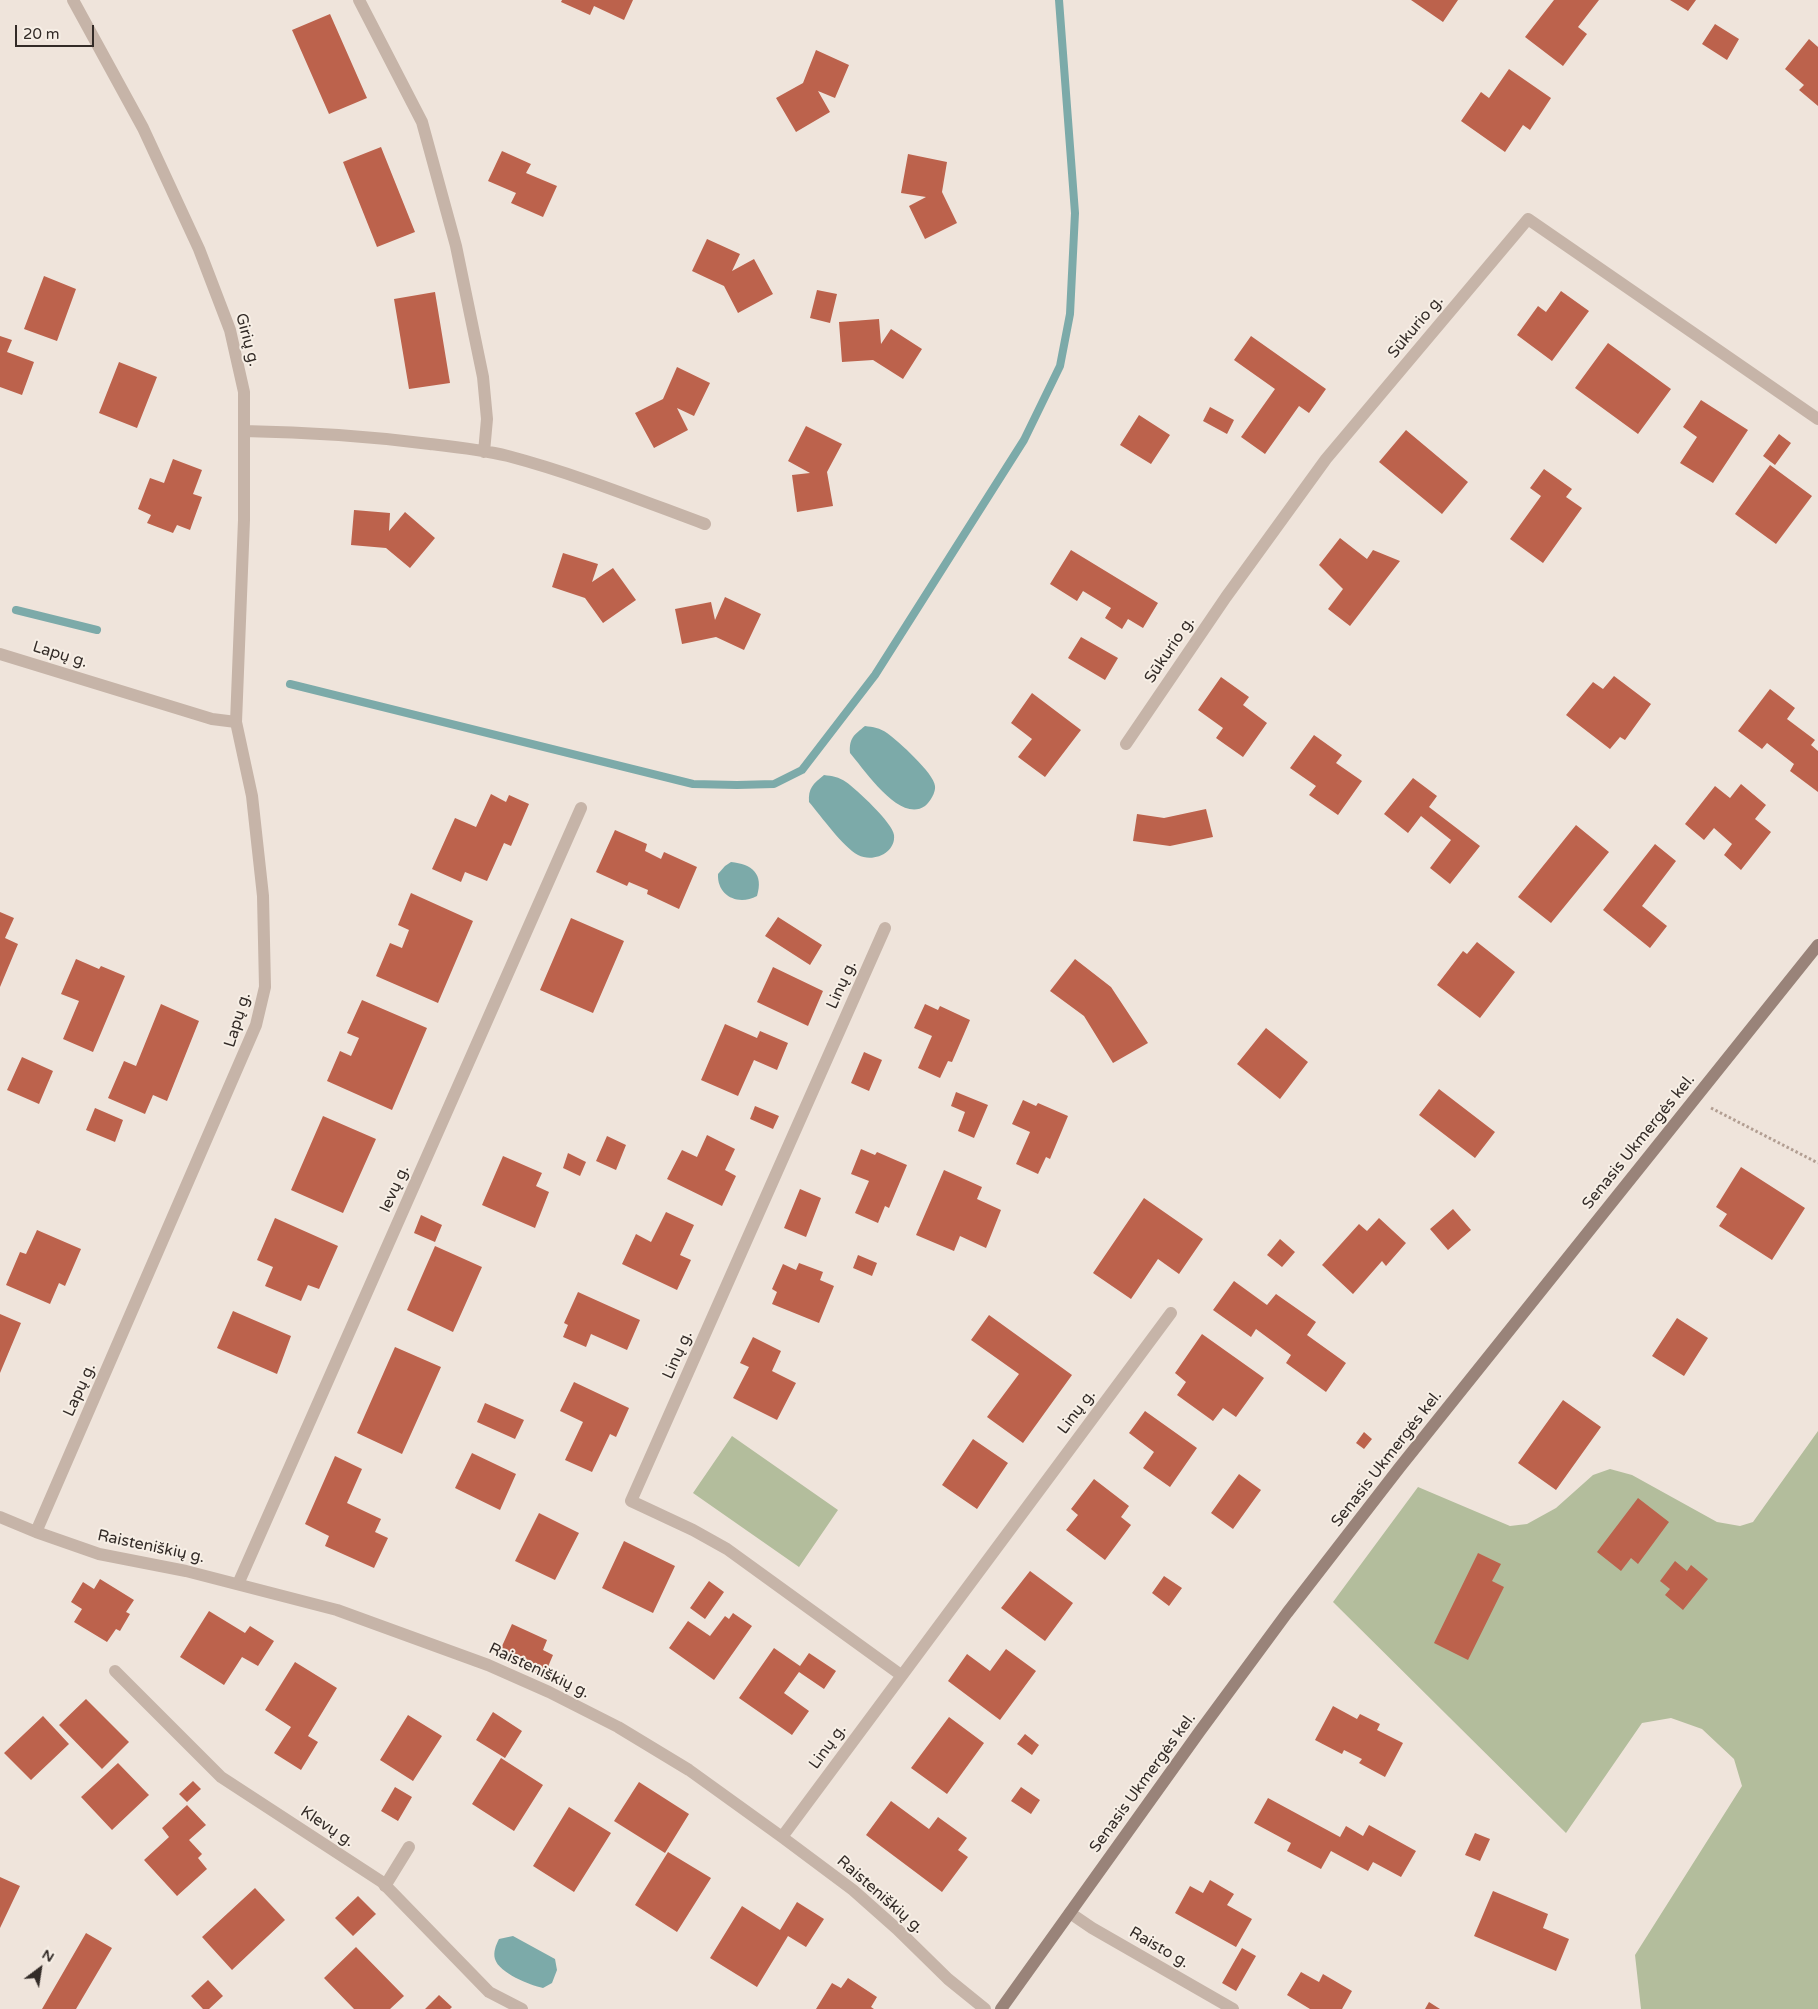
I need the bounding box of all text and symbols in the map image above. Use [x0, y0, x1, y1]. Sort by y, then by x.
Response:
scale bar [18, 15, 96, 47]
text: 20 m [23, 25, 60, 43]
street label: Sūkurio g. [1384, 292, 1448, 362]
street label: Girių g. [231, 311, 263, 369]
street label: Sūkurio g. [1141, 613, 1199, 687]
street label: Lapų g. [30, 638, 90, 672]
street label: Linų g. [823, 958, 861, 1012]
street label: Lapų g. [221, 990, 255, 1050]
street label: Senasis Ukmergės kel. [1579, 1071, 1699, 1213]
street label: Ievų g. [376, 1162, 414, 1216]
street label: Linų g. [659, 1328, 697, 1382]
street label: Lapų g. [60, 1360, 100, 1420]
street label: Linų g. [1054, 1386, 1100, 1438]
street label: Senasis Ukmergės kel. [1328, 1387, 1446, 1531]
street label: Raisteniškių g. [96, 1526, 206, 1568]
street label: Raisteniškių g. [485, 1639, 593, 1703]
street label: Senasis Ukmergės kel. [1086, 1709, 1200, 1857]
street label: Linų g. [805, 1721, 851, 1773]
street label: Klevų g. [296, 1803, 358, 1851]
street label: Raisteniškių g. [832, 1852, 928, 1938]
street label: Raisto g. [1126, 1923, 1192, 1973]
north arrow [15, 1944, 65, 1994]
text: N [39, 1946, 57, 1966]

